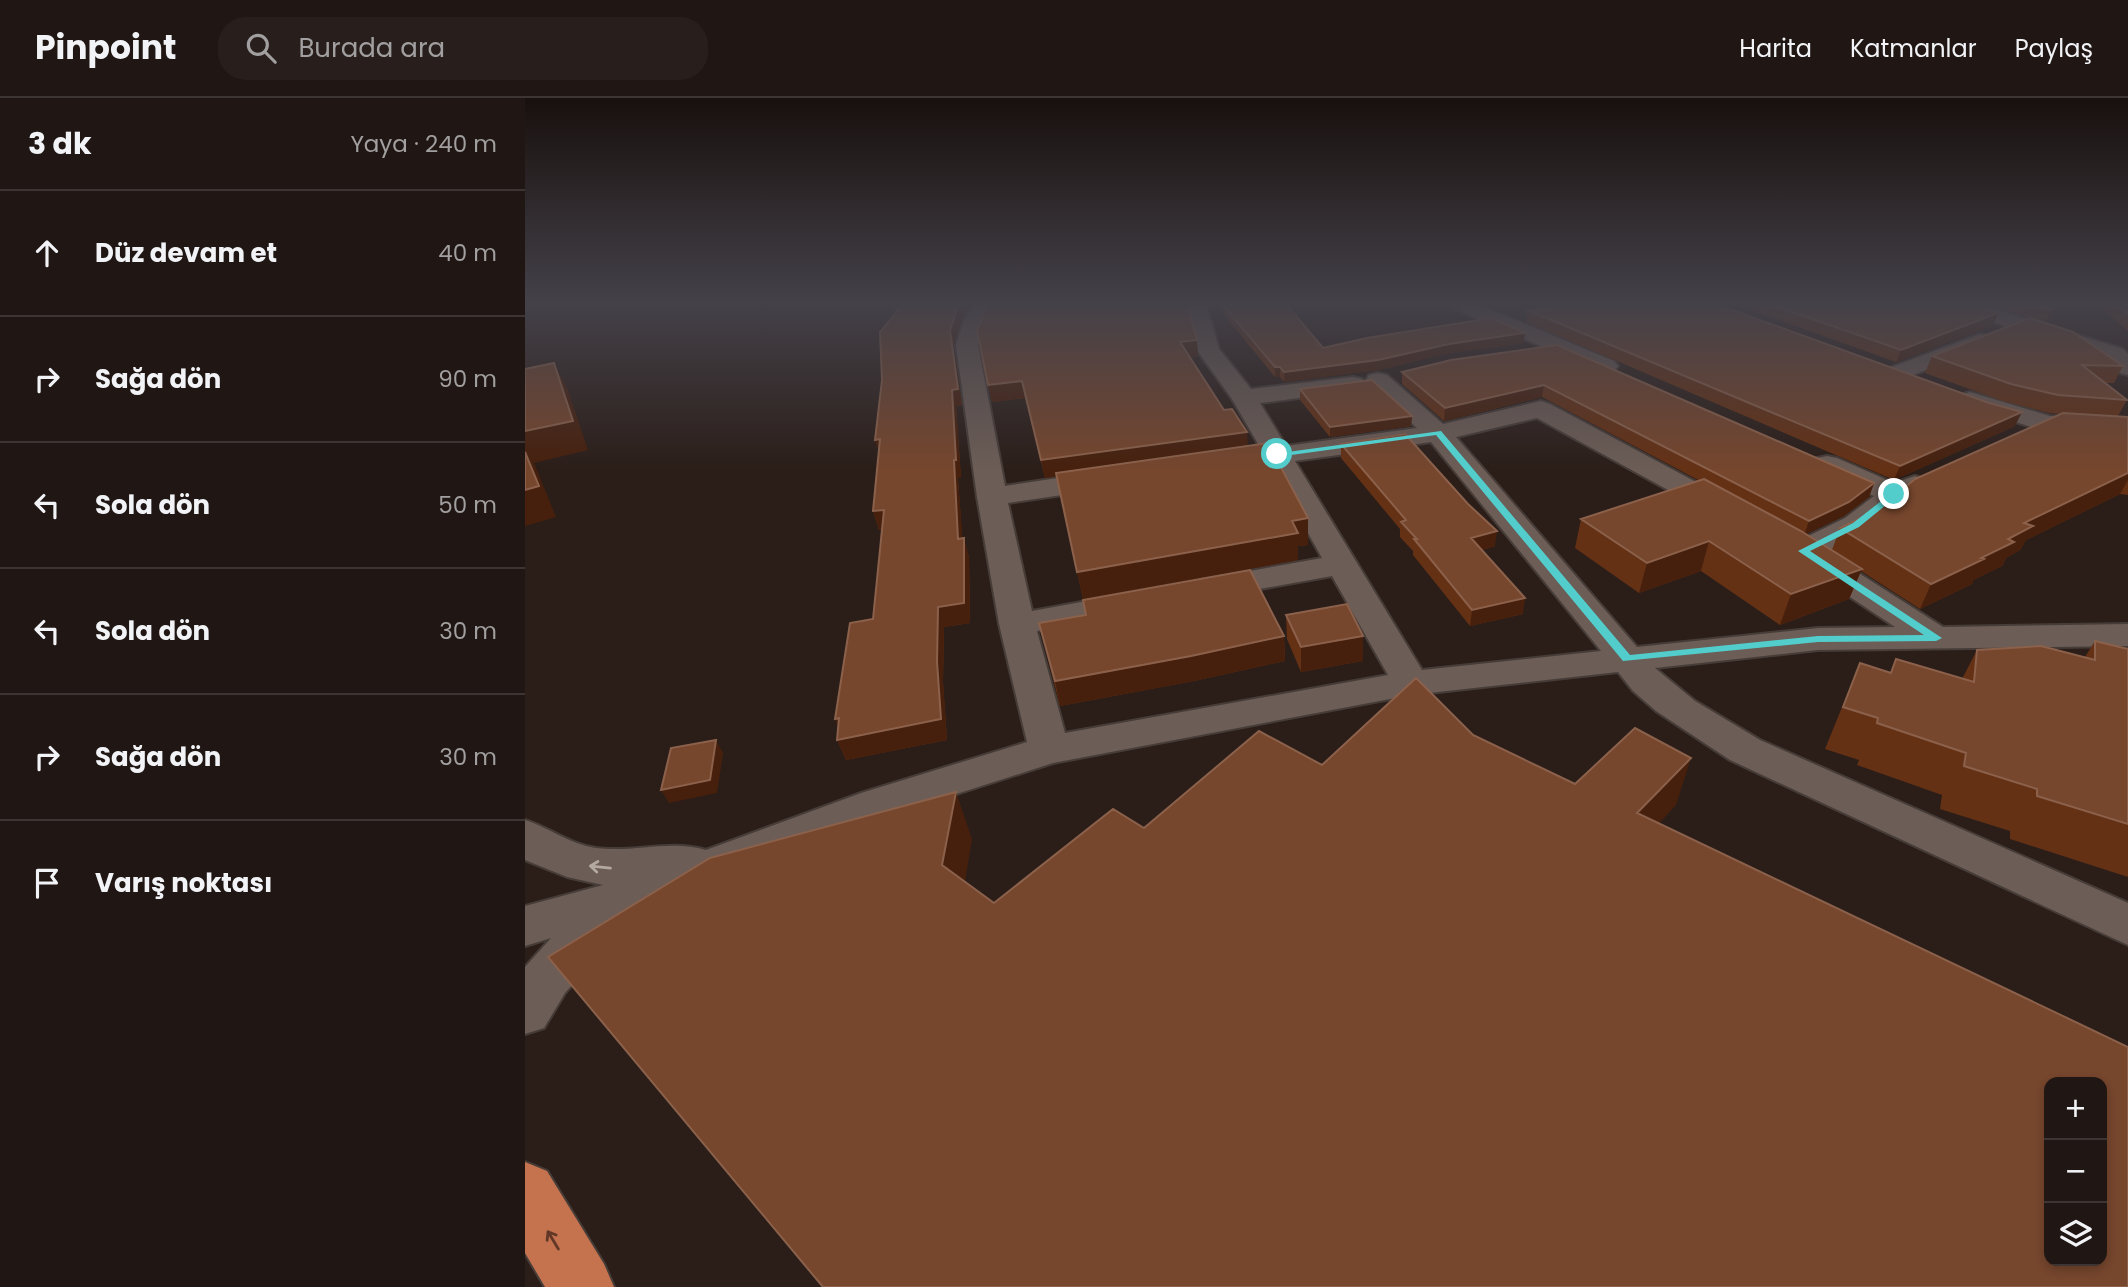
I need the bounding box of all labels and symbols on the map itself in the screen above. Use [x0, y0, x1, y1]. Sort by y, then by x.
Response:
route start [1261, 438, 1292, 469]
route end [1878, 478, 1909, 509]
one-way arrow [589, 860, 612, 873]
one-way arrow [546, 1230, 560, 1250]

